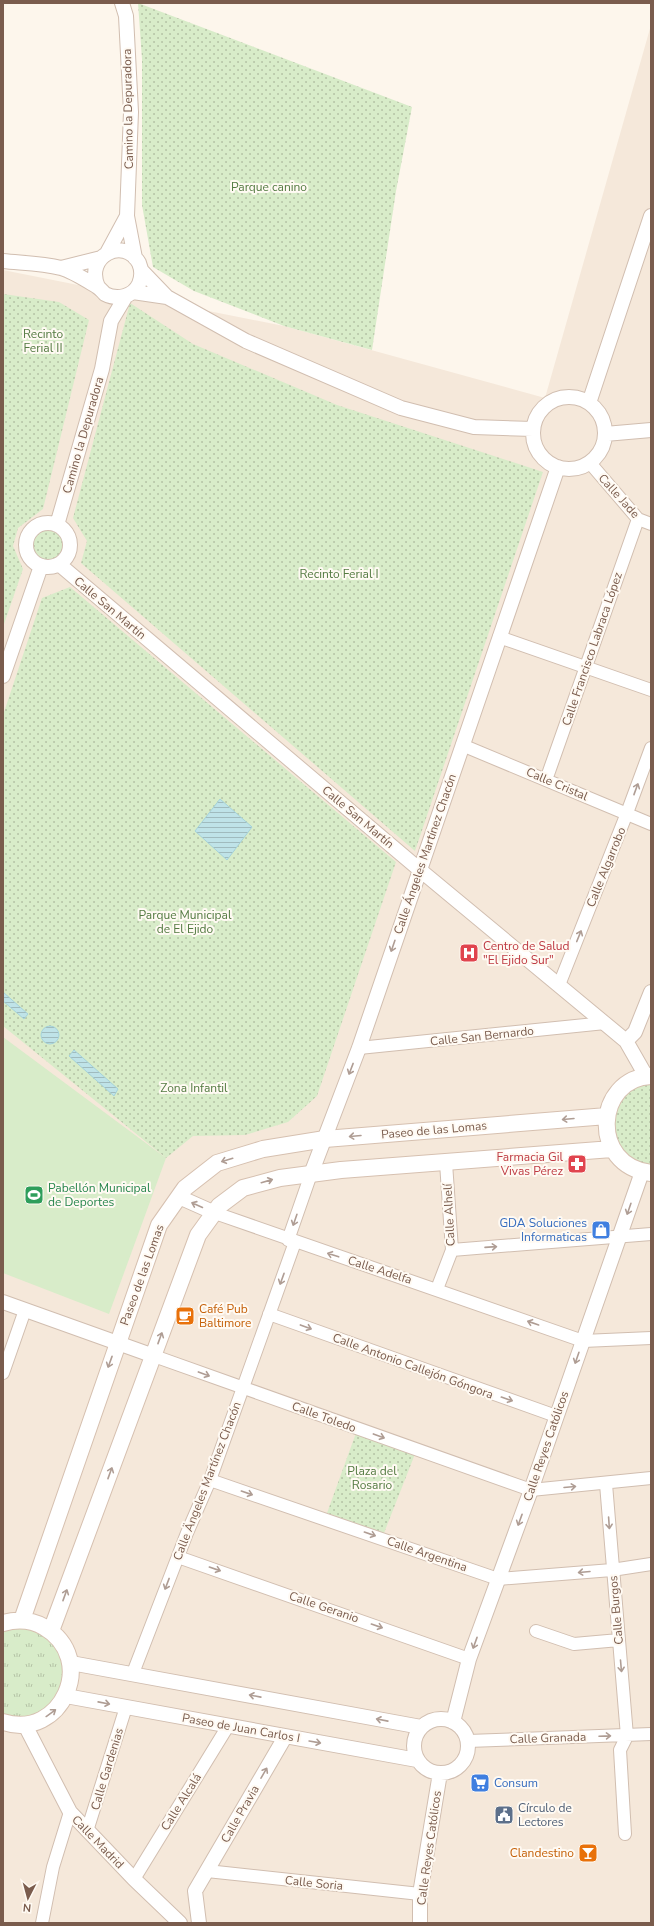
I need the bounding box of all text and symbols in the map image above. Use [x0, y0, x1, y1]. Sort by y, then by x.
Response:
street label: Camino la Depuradora [119, 48, 137, 170]
park label: Parque canino [231, 179, 307, 195]
park label: Recinto Ferial II [23, 326, 63, 356]
street label: Camino la Depuradora [59, 375, 107, 495]
street label: Calle Jade [595, 470, 643, 522]
park label: Recinto Ferial I [299, 566, 379, 582]
street label: Calle Francisco Labraca López [558, 570, 626, 728]
street label: Calle San Martín [71, 573, 149, 643]
street label: Calle Cristal [524, 764, 591, 804]
street label: Calle Ángeles Martínez Chacón [390, 772, 460, 936]
street label: Calle San Martín [319, 782, 397, 852]
one-way arrow [633, 783, 641, 795]
street label: Calle Algarrobo [583, 824, 630, 910]
park label: Parque Municipal de El Ejido [139, 907, 232, 937]
one-way arrow [575, 930, 583, 942]
place label: Centro de Salud "El Ejido Sur" [483, 938, 570, 968]
one-way arrow [389, 940, 396, 953]
hospital icon: Centro de Salud "El Ejido Sur" [458, 942, 480, 964]
street label: Calle San Bernardo [429, 1023, 535, 1049]
one-way arrow [347, 1063, 355, 1075]
park label: Zona Infantil [160, 1080, 228, 1096]
one-way arrow [562, 1116, 575, 1123]
street label: Paseo de las Lomas [380, 1117, 488, 1143]
one-way arrow [349, 1133, 362, 1140]
place label: Farmacia Gil Vivas Pérez [497, 1149, 563, 1179]
pharmacy icon: Farmacia Gil Vivas Pérez [566, 1153, 588, 1175]
one-way arrow [221, 1157, 234, 1164]
one-way arrow [260, 1177, 273, 1184]
place label: Pabellón Municipal de Deportes [48, 1180, 151, 1210]
street label: Calle Alhelí [439, 1182, 459, 1247]
sports icon: Pabellón Municipal de Deportes [23, 1184, 45, 1206]
one-way arrow [191, 1201, 203, 1208]
one-way arrow [624, 1203, 632, 1215]
one-way arrow [291, 1214, 299, 1226]
place label: GDA Soluciones Informaticas [499, 1215, 587, 1245]
shop icon: GDA Soluciones Informaticas [590, 1219, 612, 1241]
street label: Paseo de las Lomas [116, 1222, 168, 1328]
one-way arrow [484, 1243, 497, 1250]
one-way arrow [327, 1251, 340, 1258]
street label: Calle Adelfa [346, 1252, 414, 1288]
one-way arrow [277, 1272, 285, 1284]
place label: Café Pub Baltimore [199, 1301, 251, 1331]
cafe icon: Café Pub Baltimore [174, 1305, 196, 1327]
one-way arrow [526, 1319, 539, 1326]
one-way arrow [299, 1324, 311, 1332]
street label: Calle Antonio Callejón Góngora [330, 1329, 496, 1403]
one-way arrow [157, 1332, 165, 1344]
one-way arrow [572, 1352, 580, 1364]
one-way arrow [106, 1355, 114, 1367]
one-way arrow [197, 1371, 210, 1378]
street label: Calle Reyes Católicos [520, 1389, 572, 1503]
one-way arrow [501, 1396, 513, 1404]
street label: Calle Toledo [290, 1398, 359, 1436]
street label: Calle Ängeles Martínez Chacón [169, 1399, 245, 1563]
one-way arrow [372, 1433, 384, 1441]
park label: Plaza del Rosario [347, 1463, 397, 1493]
one-way arrow [107, 1467, 115, 1479]
one-way arrow [563, 1483, 576, 1490]
one-way arrow [240, 1490, 253, 1497]
one-way arrow [515, 1514, 523, 1526]
one-way arrow [605, 1516, 612, 1529]
one-way arrow [364, 1531, 376, 1539]
street label: Calle Argentina [385, 1533, 469, 1575]
one-way arrow [208, 1566, 220, 1574]
one-way arrow [578, 1568, 591, 1575]
street label: Calle Burgos [605, 1575, 627, 1645]
one-way arrow [163, 1577, 171, 1589]
street label: Calle Geranio [287, 1588, 361, 1627]
one-way arrow [61, 1589, 69, 1601]
one-way arrow [371, 1623, 384, 1630]
one-way arrow [471, 1636, 478, 1649]
one-way arrow [618, 1659, 625, 1672]
one-way arrow [248, 1692, 261, 1700]
one-way arrow [97, 1700, 110, 1708]
one-way arrow [45, 1709, 56, 1717]
street label: Paseo de Juan Carlos I [181, 1710, 301, 1746]
one-way arrow [376, 1716, 389, 1724]
street label: Calle Gardenias [87, 1726, 127, 1812]
street label: Calle Granada [509, 1729, 587, 1747]
one-way arrow [598, 1733, 611, 1740]
one-way arrow [308, 1738, 321, 1746]
one-way arrow [261, 1767, 269, 1779]
street label: Calle Alcalá [157, 1770, 205, 1834]
supermarket icon: Consum [469, 1772, 491, 1794]
place label: Consum [494, 1775, 538, 1791]
street label: Calle Pravia [217, 1782, 263, 1846]
street label: Calle Reyes Católicos [413, 1789, 445, 1906]
place label: Círculo de Lectores [518, 1800, 572, 1830]
public building icon: Círculo de Lectores [493, 1804, 515, 1826]
street label: Calle Madrid [68, 1812, 128, 1872]
bar icon: Clandestino [577, 1842, 599, 1864]
place label: Clandestino [510, 1845, 574, 1861]
street label: Calle Soria [284, 1872, 344, 1894]
north arrow [8, 1878, 48, 1918]
text: N [22, 1900, 32, 1915]

